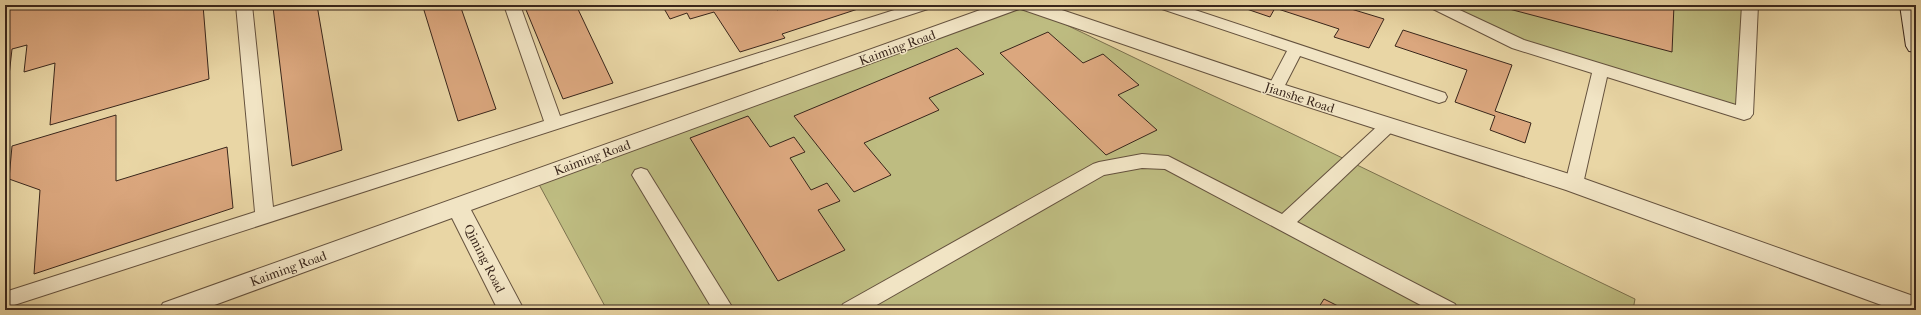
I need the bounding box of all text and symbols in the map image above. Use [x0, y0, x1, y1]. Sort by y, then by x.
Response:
street label: Kaiming Road [857, 26, 938, 68]
street label: Jianshe Road [1262, 79, 1337, 116]
street label: Kaiming Road [552, 136, 633, 178]
street label: Qiming Road [461, 222, 509, 296]
street label: Kaiming Road [248, 247, 329, 289]

